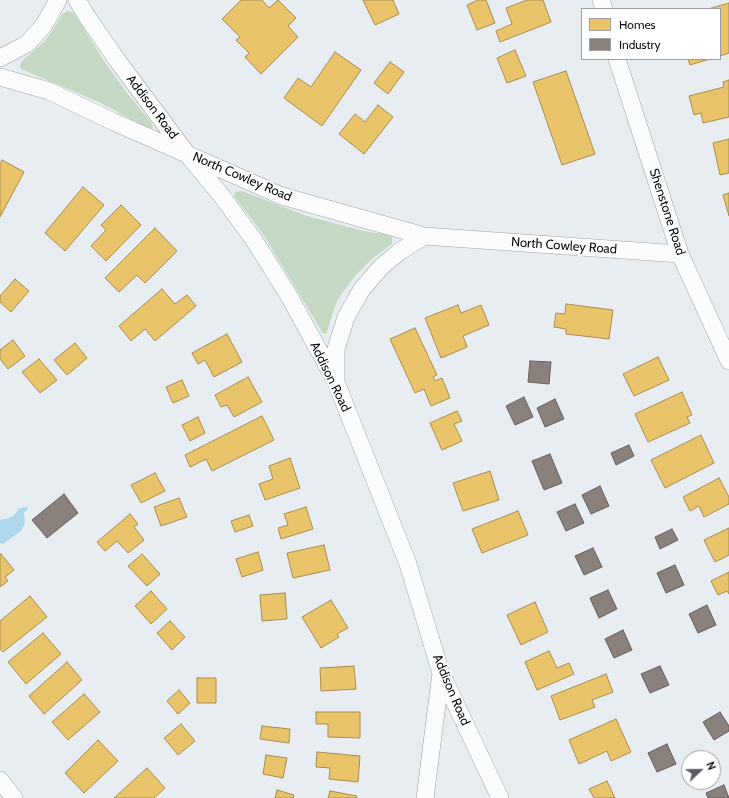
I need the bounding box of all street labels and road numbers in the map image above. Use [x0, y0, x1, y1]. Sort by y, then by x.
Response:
street label: Addison Road [123, 72, 181, 142]
street label: North Cowley Road [190, 149, 294, 205]
street label: Shenstone Road [646, 167, 688, 257]
street label: North Cowley Road [510, 235, 618, 257]
street label: Addison Road [306, 339, 354, 415]
street label: Addison Road [429, 652, 473, 728]

